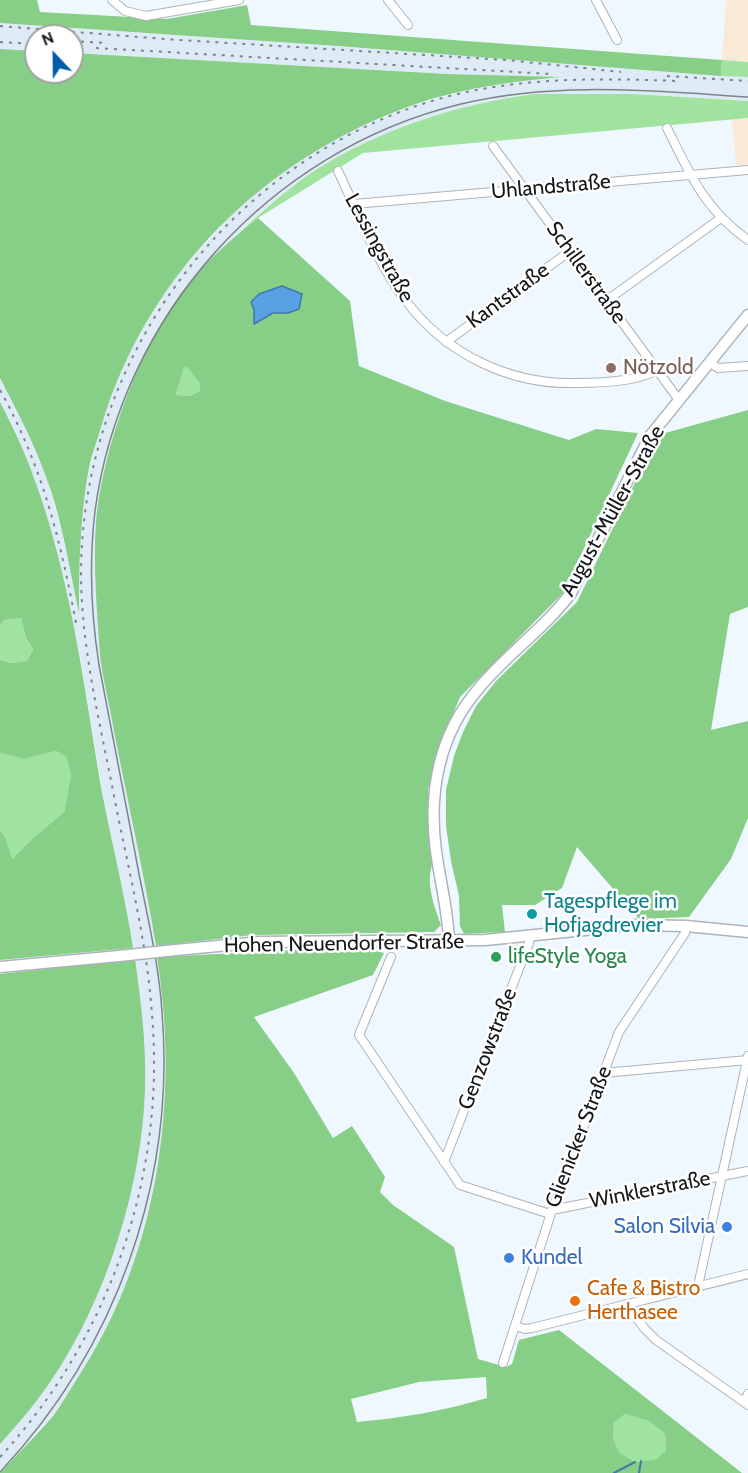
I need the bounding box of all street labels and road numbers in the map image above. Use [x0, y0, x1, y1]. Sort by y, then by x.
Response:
street label: Uhlandstraße [490, 169, 612, 205]
street label: Lessingstraße [339, 189, 419, 307]
street label: Schillerstraße [541, 217, 631, 329]
street label: Kantstraße [462, 258, 554, 334]
street label: August-Müller-Straße [556, 421, 670, 601]
street label: Hohen Neuendorfer Straße [224, 929, 464, 959]
street label: Genzowstraße [453, 985, 523, 1113]
street label: Glienicker Straße [540, 1063, 618, 1211]
street label: Winklerstraße [587, 1166, 713, 1214]

